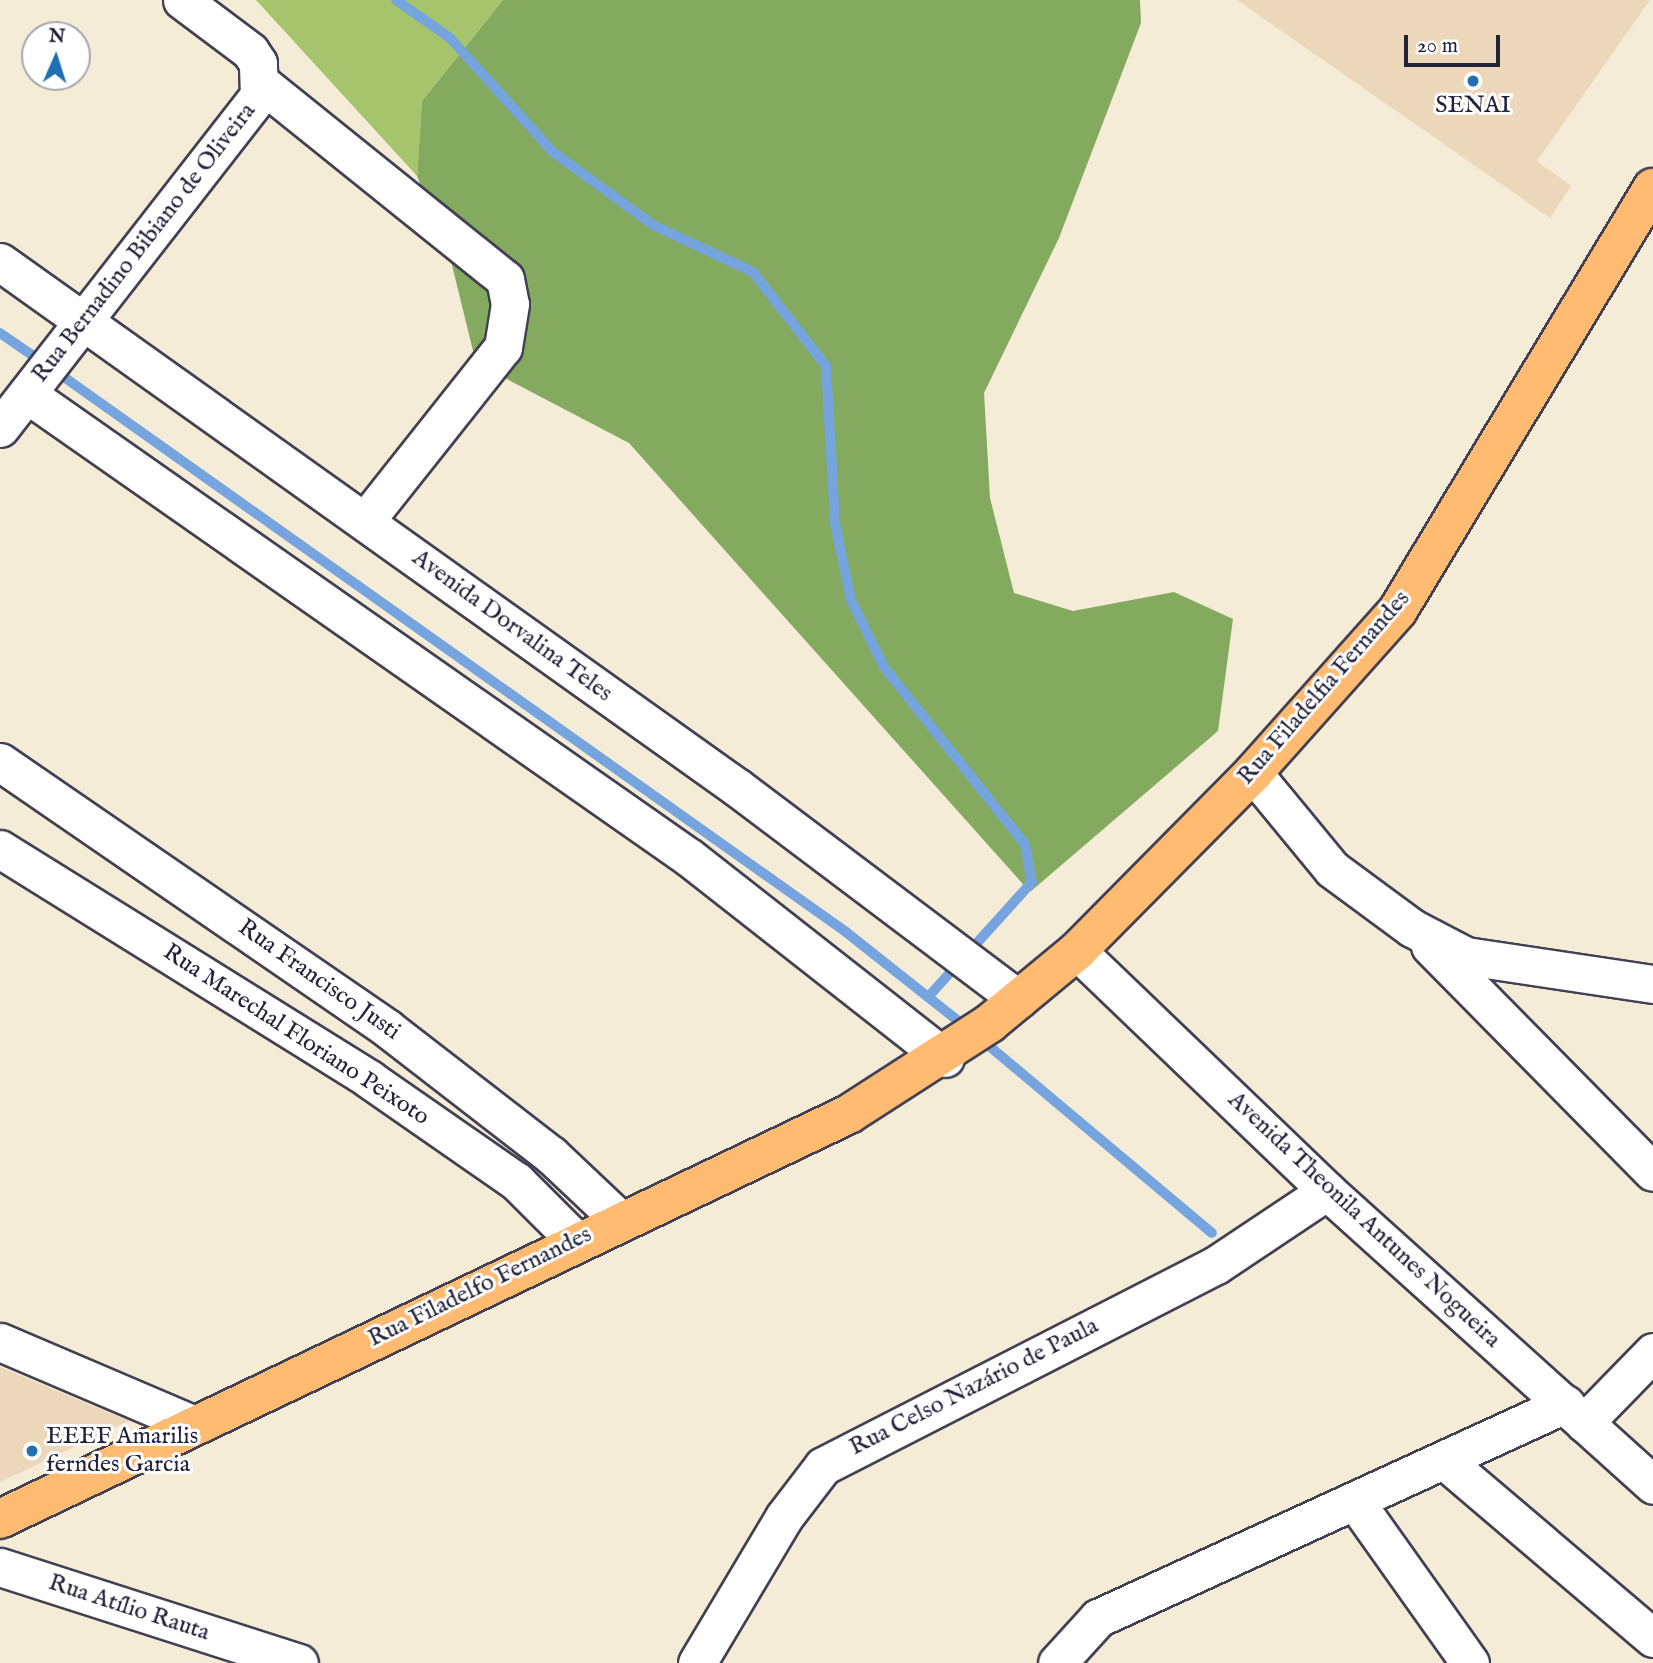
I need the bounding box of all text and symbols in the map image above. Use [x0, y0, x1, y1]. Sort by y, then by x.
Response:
north arrow [21, 21, 91, 91]
scale bar [1408, 21, 1504, 65]
text: N [48, 25, 66, 49]
text: 20 m [1417, 33, 1458, 60]
marker: SENAI [1465, 73, 1481, 89]
place label: SENAI [1435, 92, 1511, 120]
street label: Rua Bernadino Bibiano de Oliveira [26, 97, 262, 389]
street label: Avenida Dorvalina Teles [406, 544, 618, 708]
street label: Rua Filadelfia Fernandes [1232, 585, 1416, 791]
street label: Rua Francisco Justi [232, 913, 406, 1047]
street label: Rua Marechal Floriano Peixoto [157, 938, 435, 1132]
street label: Avenida Theonila Antunes Nogueira [1222, 1086, 1506, 1354]
street label: Rua Filadelfo Fernandes [364, 1220, 596, 1354]
street label: Rua Celso Nazário de Paula [845, 1312, 1103, 1462]
place label: EEEF Amarilis ferndes Garcia [46, 1423, 198, 1479]
marker: EEEF Amarilis ferndes Garcia [24, 1443, 40, 1459]
street label: Rua Atílio Rauta [45, 1568, 213, 1648]

